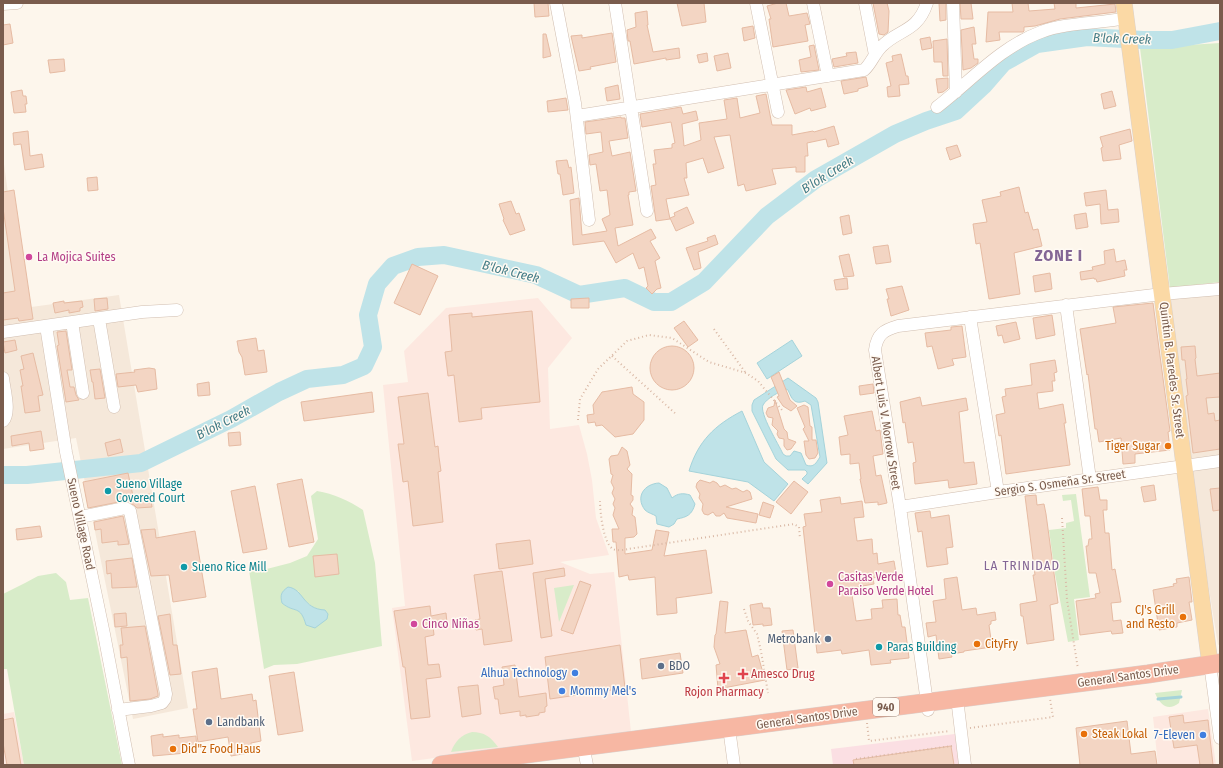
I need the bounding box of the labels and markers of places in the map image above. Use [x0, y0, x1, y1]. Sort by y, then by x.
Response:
place label: La Mojica Suites [37, 250, 116, 264]
marker: La Mojica Suites [24, 252, 34, 262]
place label: Tiger Sugar [1105, 439, 1161, 453]
marker: Tiger Sugar [1163, 441, 1173, 451]
place label: Sueno Village Covered Court [116, 477, 185, 505]
marker: Sueno Village Covered Court [103, 486, 113, 496]
place label: Sueno Rice Mill [192, 560, 267, 574]
marker: Sueno Rice Mill [179, 562, 189, 572]
place label: Casitas Verde Paraiso Verde Hotel [838, 570, 934, 598]
marker: Casitas Verde Paraiso Verde Hotel [825, 579, 835, 589]
place label: CJ's Grill and Resto [1126, 603, 1175, 631]
marker: CJ's Grill and Resto [1178, 612, 1188, 622]
place label: Cinco Niñas [422, 617, 479, 631]
marker: Cinco Niñas [409, 619, 419, 629]
place label: Metrobank [767, 632, 820, 646]
marker: Metrobank [823, 634, 833, 644]
place label: CityFry [985, 637, 1018, 651]
marker: CityFry [972, 639, 982, 649]
place label: Paras Building [887, 640, 957, 654]
marker: Paras Building [874, 642, 884, 652]
place label: BDO [669, 659, 690, 673]
marker: BDO [656, 661, 666, 671]
place label: Alhua Technology [481, 666, 568, 680]
place label: Amesco Drug [751, 667, 815, 681]
marker: Alhua Technology [570, 668, 580, 678]
marker: Amesco Drug [738, 669, 748, 679]
marker: Rojon Pharmacy [719, 673, 729, 683]
place label: Mommy Mel's [570, 684, 636, 698]
place label: Rojon Pharmacy [684, 685, 764, 699]
marker: Mommy Mel's [557, 686, 567, 696]
place label: Landbank [217, 715, 265, 729]
marker: Landbank [204, 717, 214, 727]
place label: Steak Lokal [1092, 727, 1148, 741]
place label: 7-Eleven [1154, 728, 1195, 742]
marker: Steak Lokal [1079, 729, 1089, 739]
marker: 7-Eleven [1198, 730, 1208, 740]
place label: Did"z Food Haus [181, 742, 261, 756]
marker: Did"z Food Haus [168, 744, 178, 754]

